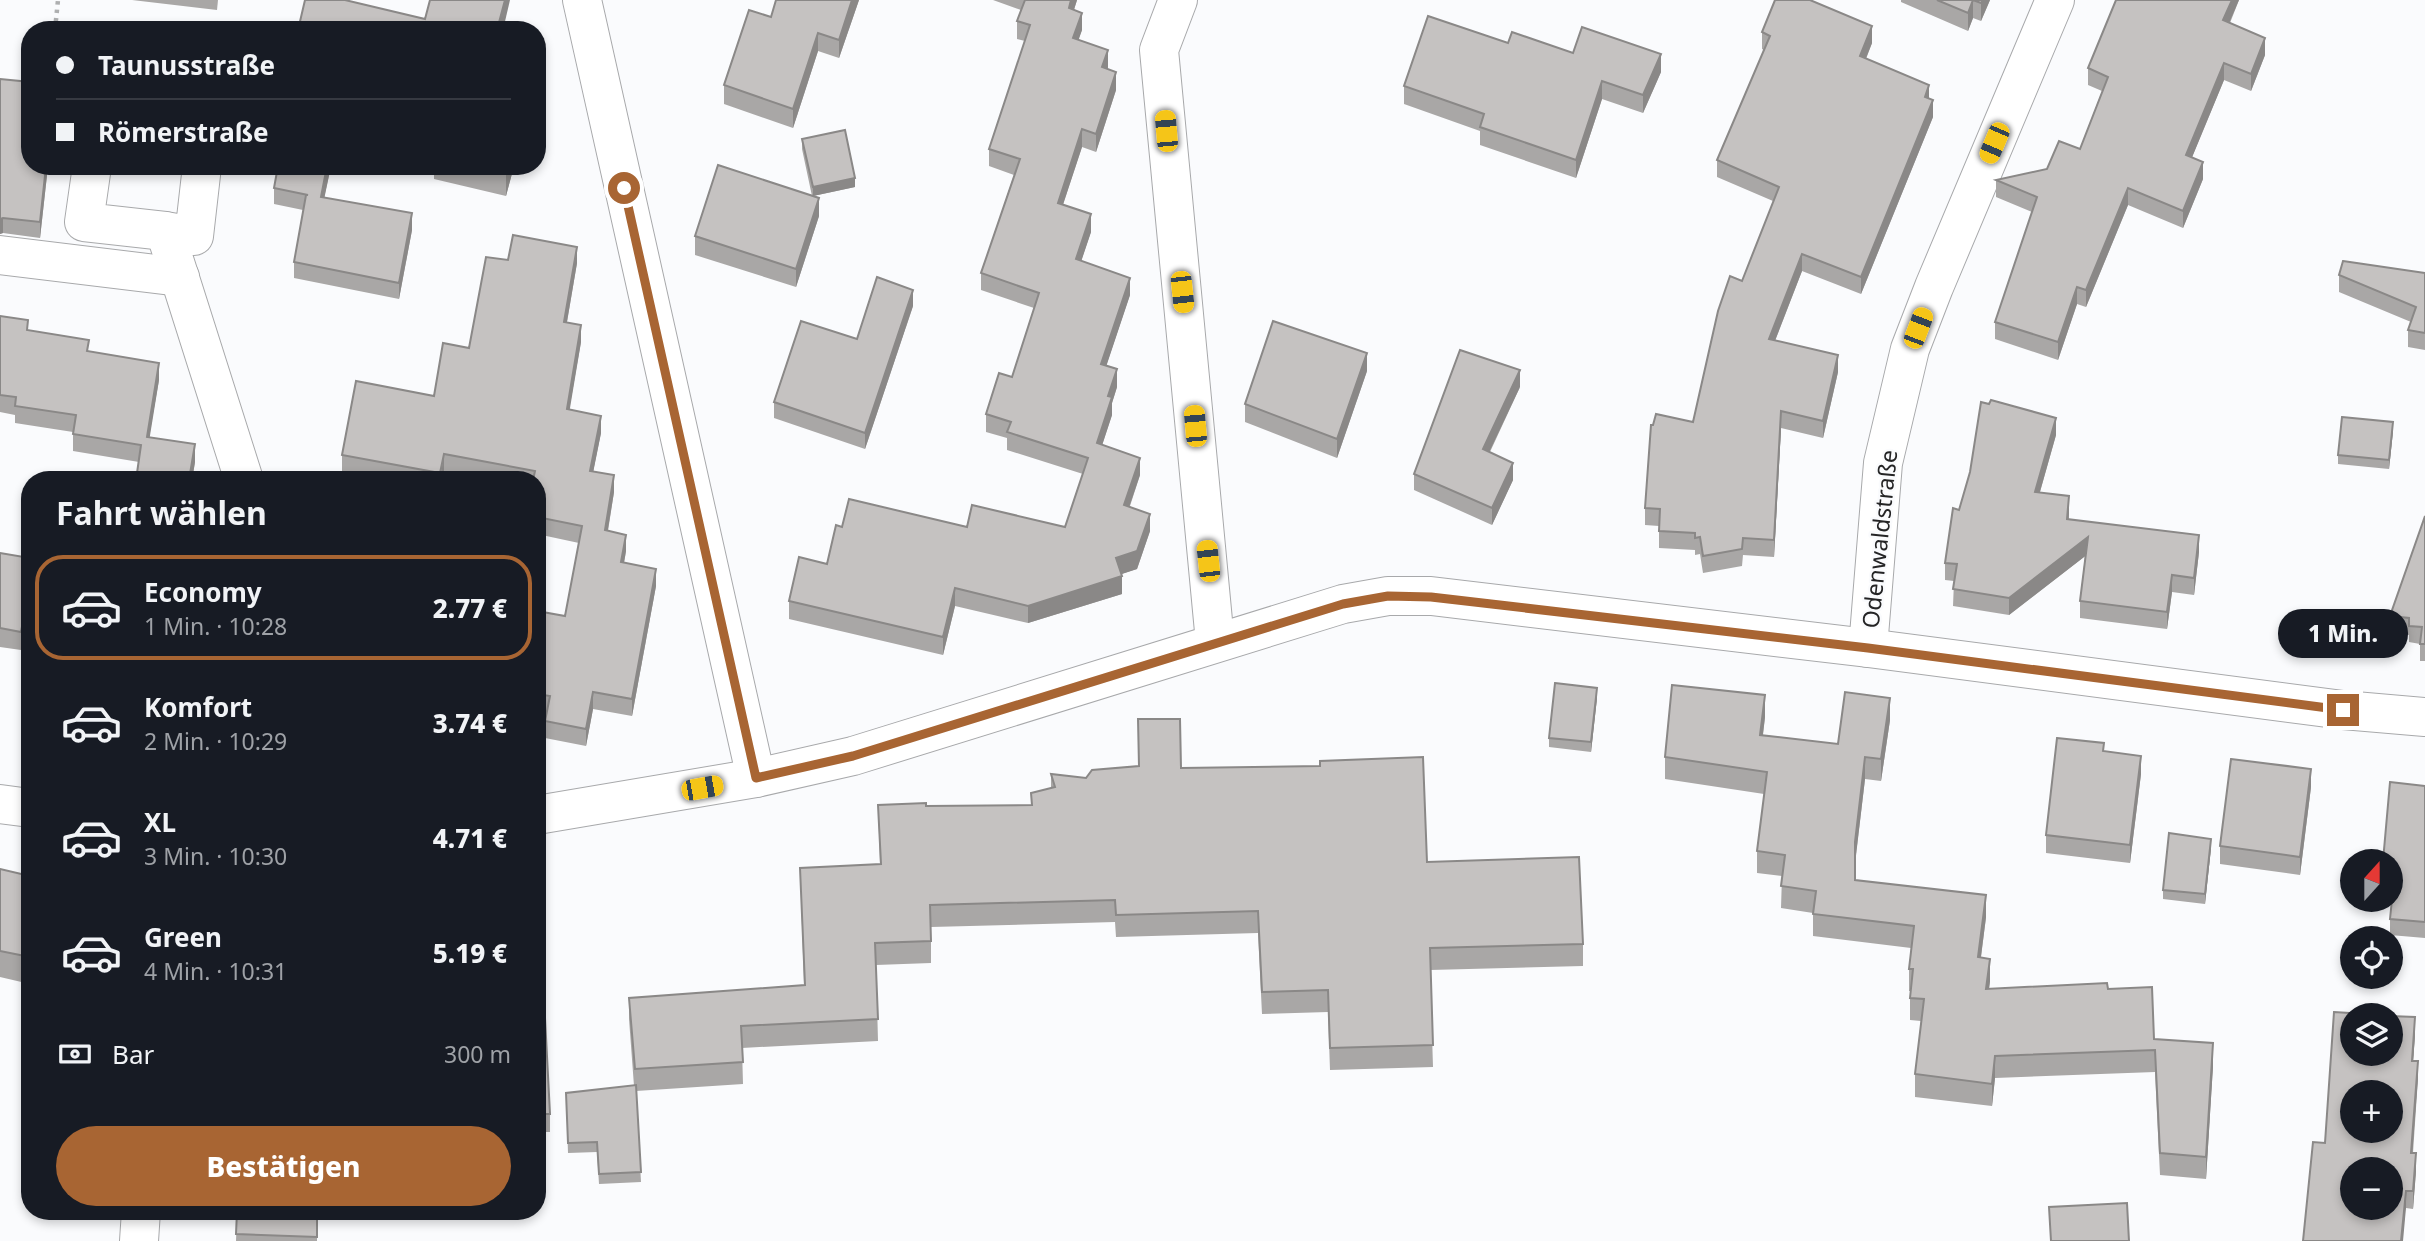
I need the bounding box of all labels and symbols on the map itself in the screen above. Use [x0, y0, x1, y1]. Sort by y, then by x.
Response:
car [1154, 109, 1179, 153]
car [1977, 120, 2012, 166]
route start [608, 172, 640, 204]
car [1170, 270, 1195, 314]
car [1901, 305, 1936, 351]
car [1183, 404, 1208, 448]
street label: Odenwaldstraße [1854, 448, 1904, 630]
car [1196, 539, 1221, 583]
callout: 1 Min. [2278, 608, 2408, 658]
route end [2327, 694, 2359, 726]
car [680, 774, 725, 802]
north arrow [2340, 849, 2403, 912]

